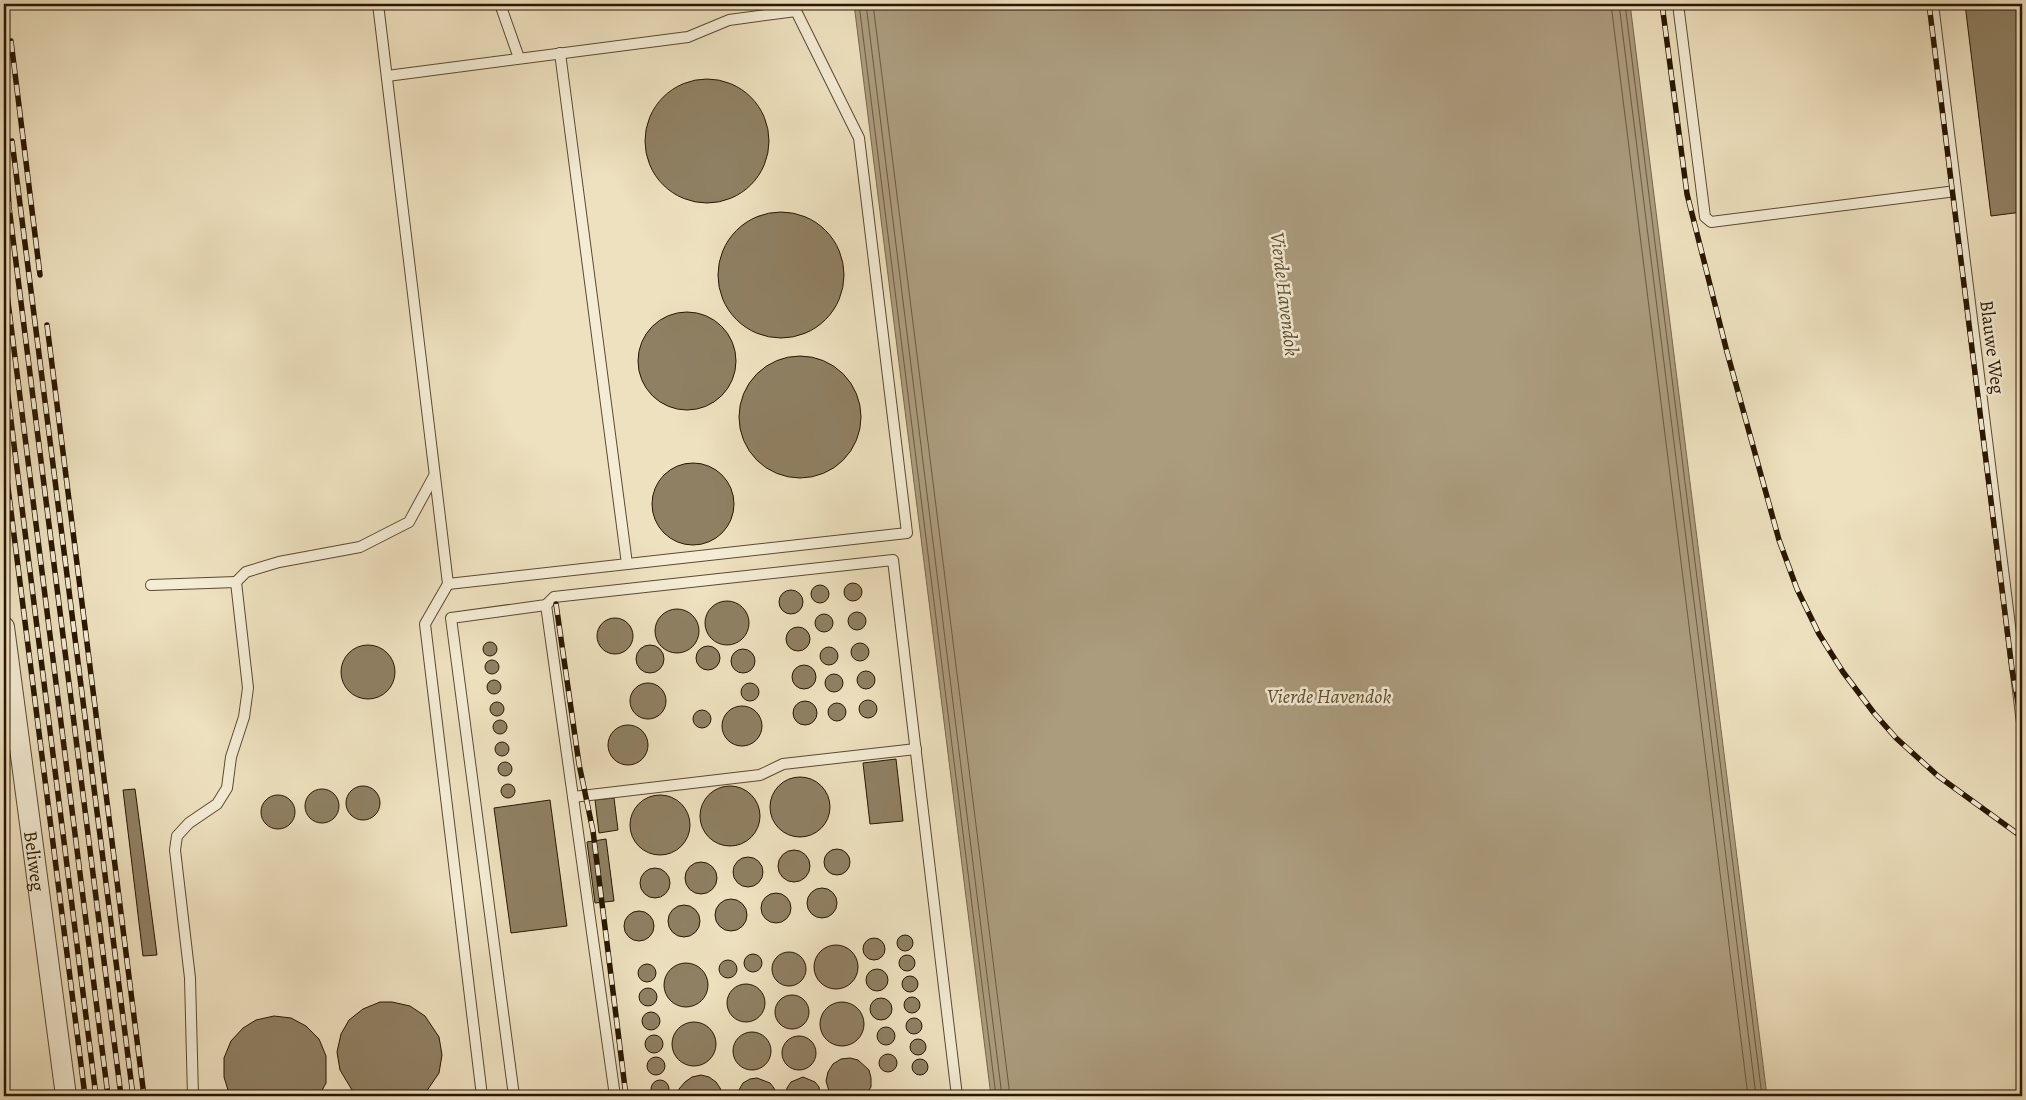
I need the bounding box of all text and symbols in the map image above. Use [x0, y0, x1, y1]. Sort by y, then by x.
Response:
water label: Vierde Havendok [1264, 231, 1306, 358]
street label: Blauwe Weg [1973, 299, 2011, 396]
water label: Vierde Havendok [1267, 683, 1391, 710]
street label: Beliweg [17, 829, 51, 893]

